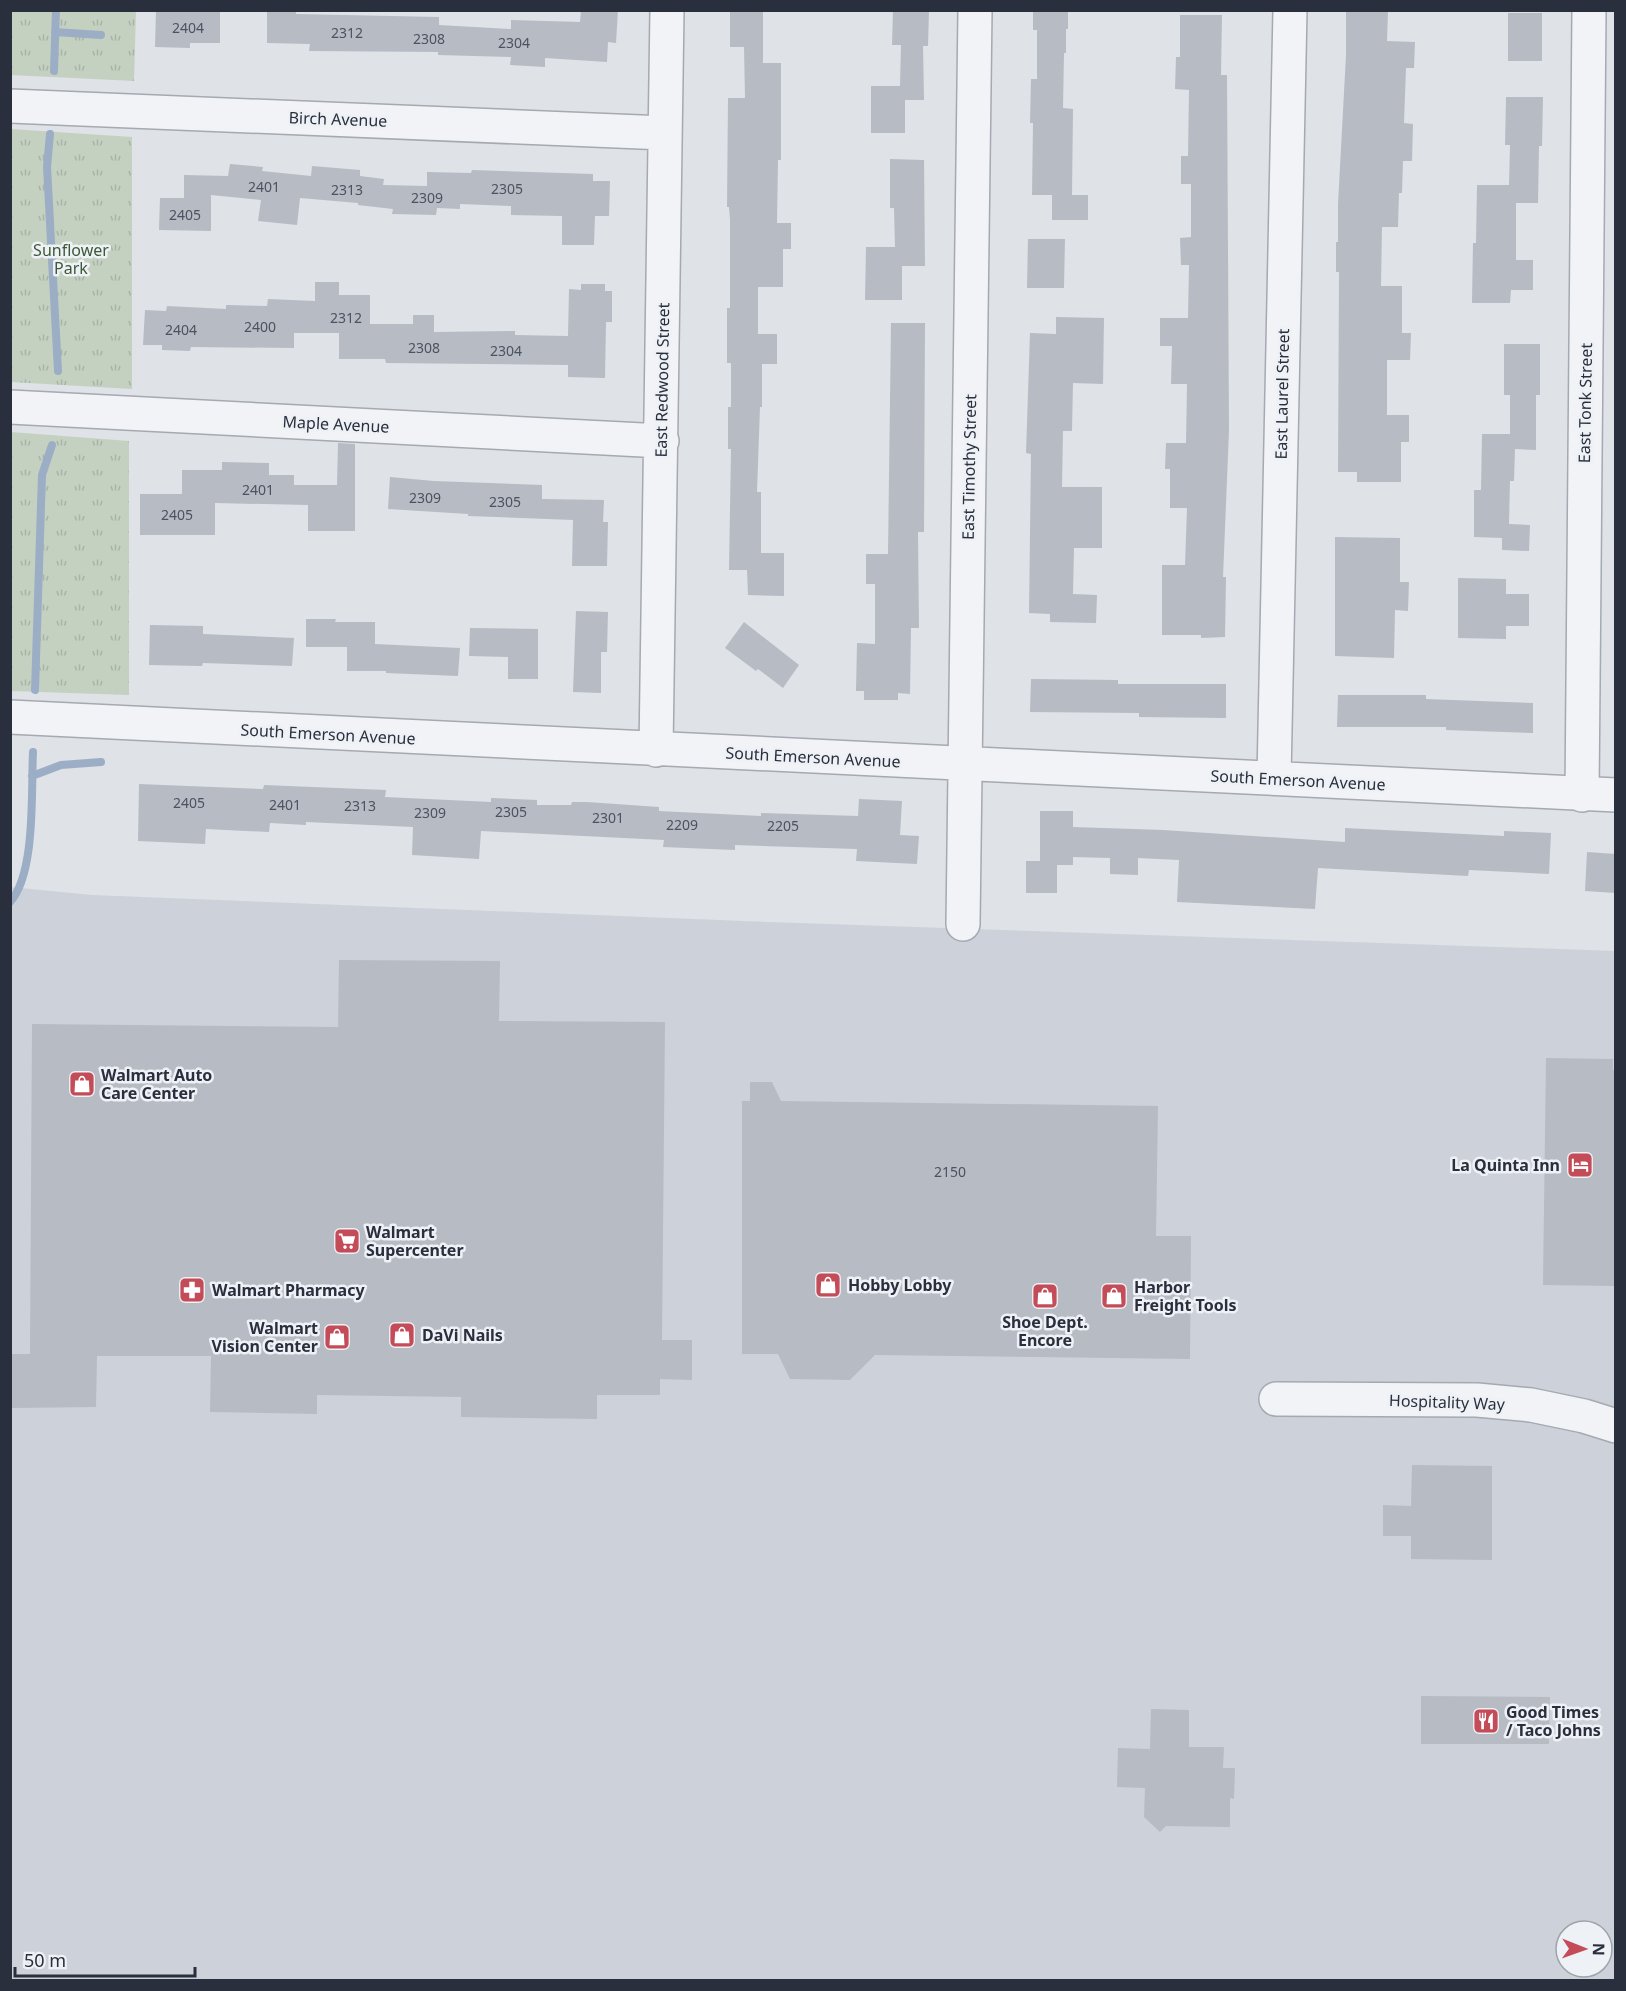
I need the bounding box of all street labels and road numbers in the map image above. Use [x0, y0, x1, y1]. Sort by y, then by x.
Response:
street label: Birch Avenue [288, 106, 388, 132]
street label: East Redwood Street [650, 302, 674, 458]
street label: East Laurel Street [1270, 328, 1294, 460]
street label: East Tonk Street [1573, 343, 1597, 463]
street label: East Timothy Street [957, 394, 981, 540]
street label: Maple Avenue [282, 410, 390, 438]
street label: South Emerson Avenue [240, 718, 416, 750]
street label: South Emerson Avenue [725, 741, 901, 773]
street label: South Emerson Avenue [1210, 764, 1386, 796]
street label: Hospitality Way [1389, 1389, 1506, 1415]

